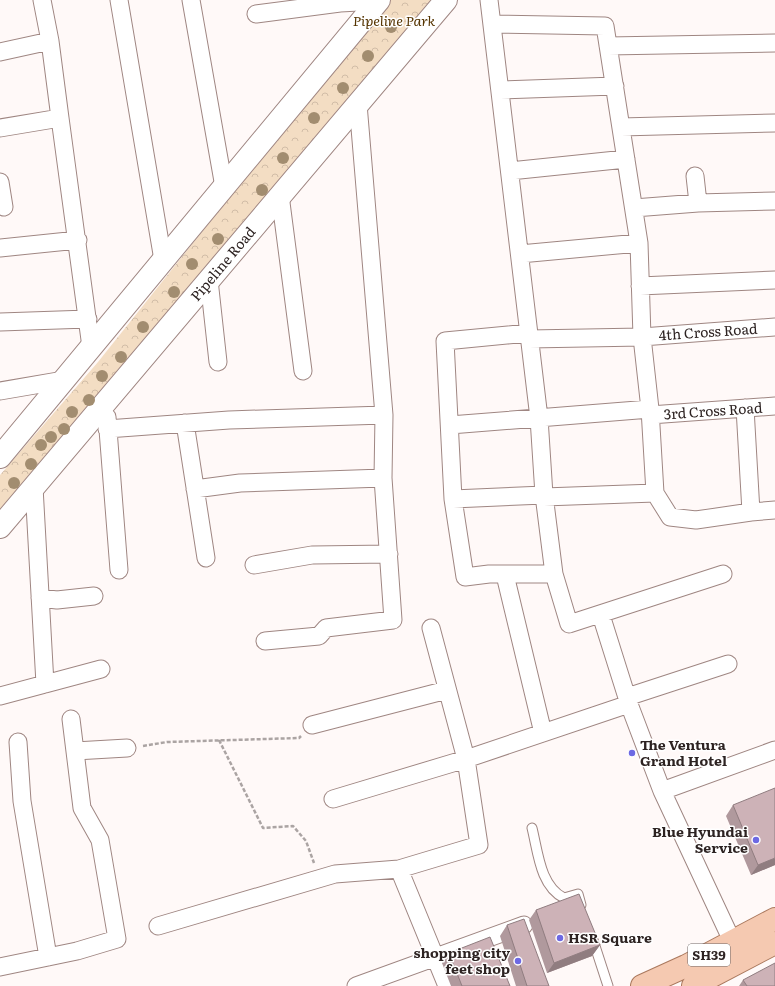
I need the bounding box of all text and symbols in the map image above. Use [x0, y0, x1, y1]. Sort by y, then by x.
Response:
park label: Pipeline Park [353, 10, 436, 30]
street label: Pipeline Road [185, 222, 260, 305]
street label: 4th Cross Road [658, 318, 758, 344]
street label: 3rd Cross Road [663, 397, 763, 423]
place label: The Ventura Grand Hotel [640, 734, 727, 770]
marker: The Ventura Grand Hotel [627, 748, 637, 758]
place label: Blue Hyundai Service [652, 821, 748, 857]
marker: Blue Hyundai Service [751, 835, 761, 845]
place label: HSR Square [568, 927, 652, 947]
marker: HSR Square [555, 933, 565, 943]
place label: shopping city feet shop [413, 942, 510, 978]
road number: SH39 [688, 944, 730, 966]
marker: shopping city feet shop [513, 956, 523, 966]

